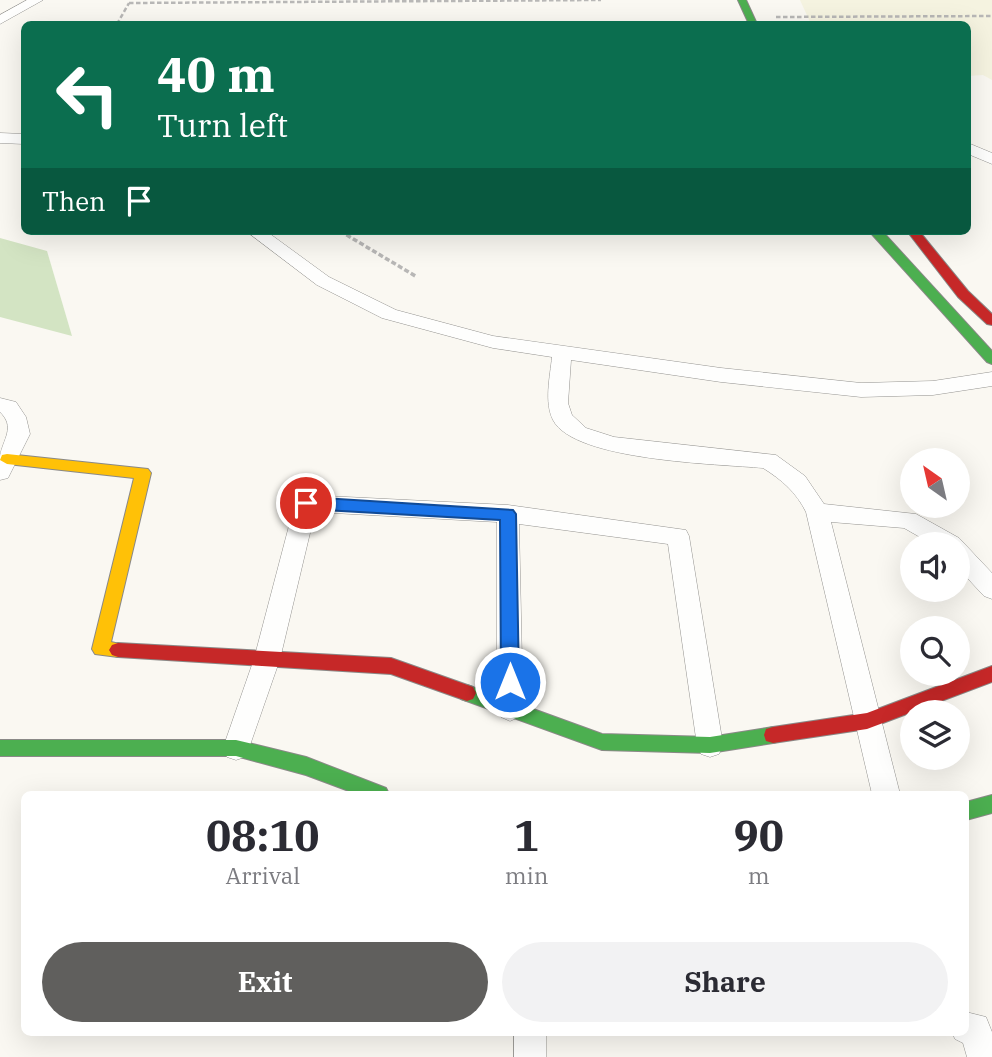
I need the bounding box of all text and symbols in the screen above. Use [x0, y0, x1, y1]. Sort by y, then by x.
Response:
text: 40 m [157, 42, 275, 105]
icon: left [42, 49, 133, 140]
text: Turn left [157, 104, 288, 146]
icon: arrive [120, 182, 158, 220]
text: Then [42, 184, 106, 218]
north arrow [900, 448, 970, 518]
map controls [900, 448, 970, 770]
pin [276, 473, 336, 533]
icon: arrive [287, 484, 325, 522]
button: sound [900, 532, 970, 602]
button: search [900, 616, 970, 686]
position arrow [473, 645, 547, 719]
button: layers [900, 700, 970, 770]
text: 08:10 [206, 808, 320, 863]
text: 1 [514, 808, 539, 863]
text: 90 [734, 808, 784, 863]
text: Arrival [225, 860, 300, 890]
text: min [505, 860, 549, 890]
text: m [748, 860, 770, 890]
button: Exit [42, 942, 488, 1022]
button: Share [502, 942, 948, 1022]

